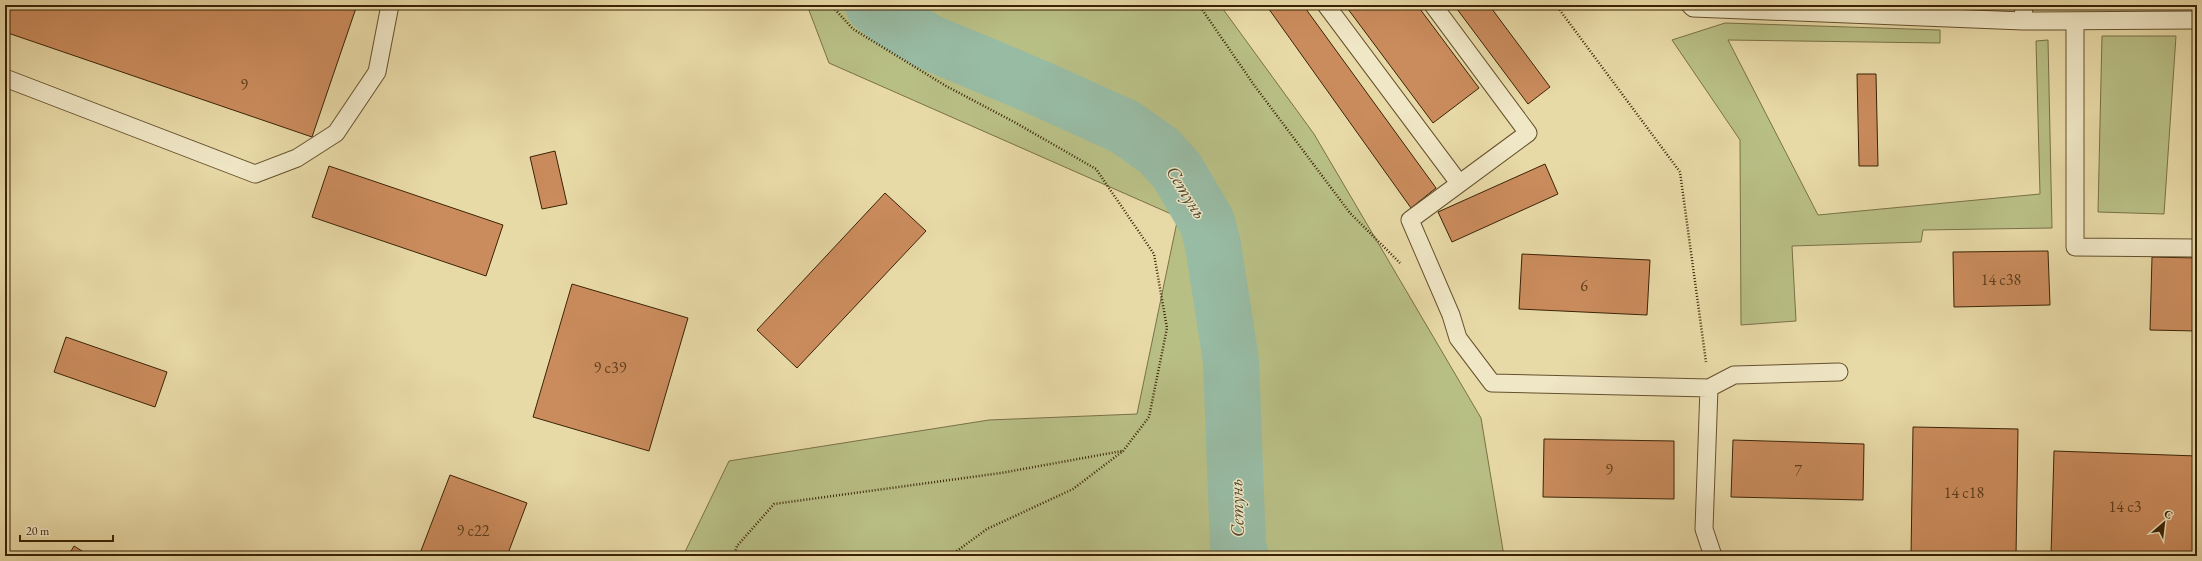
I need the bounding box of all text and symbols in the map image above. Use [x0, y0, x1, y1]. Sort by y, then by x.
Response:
house number: 9 [240, 74, 248, 95]
water label: Сетунь [1160, 161, 1213, 224]
house number: 14 с38 [1981, 269, 2022, 290]
house number: 6 [1580, 275, 1588, 296]
house number: 9 с39 [594, 357, 627, 378]
house number: 9 [1605, 459, 1613, 480]
house number: 7 [1794, 460, 1802, 481]
water label: Сетунь [1223, 478, 1250, 538]
house number: 14 с18 [1944, 482, 1985, 503]
house number: 14 с3 [2109, 496, 2142, 517]
north arrow [2144, 503, 2184, 543]
text: С [2162, 506, 2176, 522]
scale bar [20, 517, 113, 543]
house number: 9 с22 [457, 520, 490, 541]
text: 20 m [26, 523, 50, 539]

